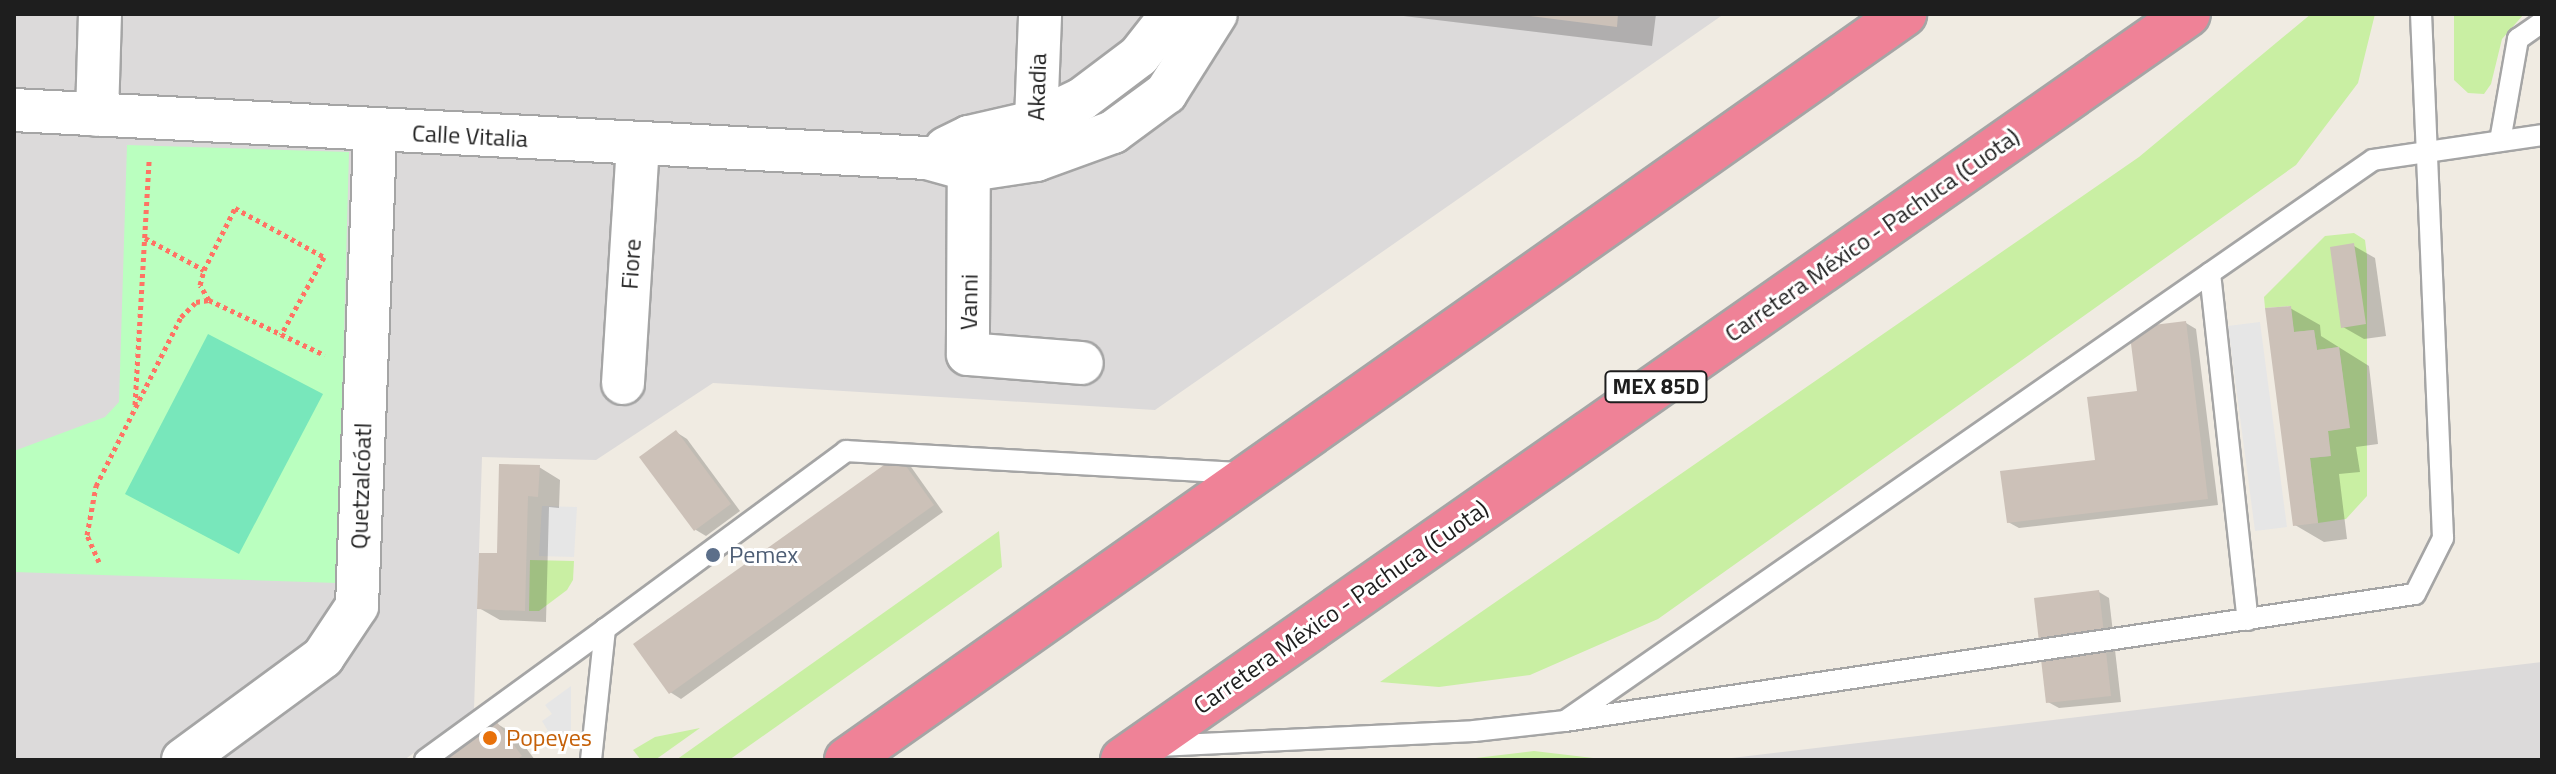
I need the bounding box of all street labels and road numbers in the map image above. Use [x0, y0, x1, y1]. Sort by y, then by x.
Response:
street label: Akadia [1021, 53, 1053, 121]
street label: Calle Vitalia [411, 119, 529, 153]
street label: Carretera México - Pachuca (Cuota) [1719, 122, 2025, 348]
street label: Fiore [615, 238, 647, 290]
street label: Vanni [954, 274, 984, 330]
road number: MEX 85D [1604, 369, 1708, 405]
street label: Quetzalcóatl [344, 422, 378, 550]
street label: Carretera México - Pachuca (Cuota) [1188, 494, 1494, 720]

